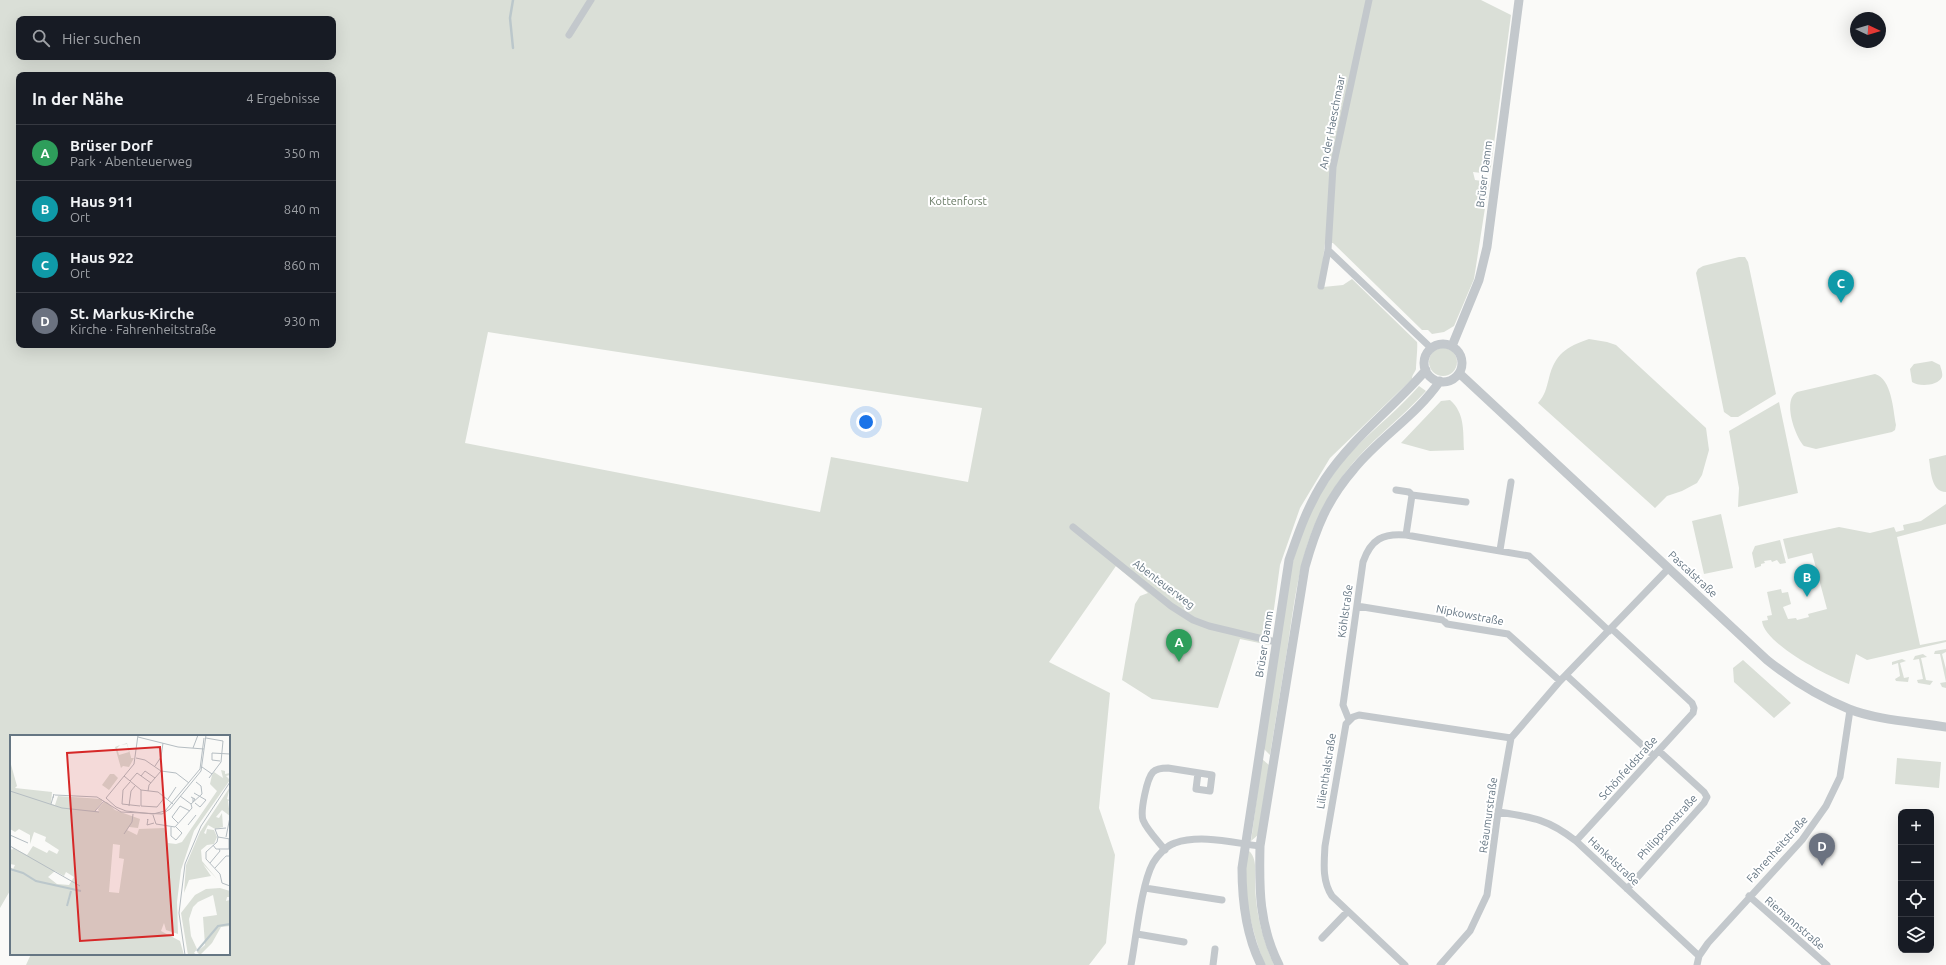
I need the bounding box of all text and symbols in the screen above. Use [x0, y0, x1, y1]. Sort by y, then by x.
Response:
north arrow [1850, 12, 1886, 48]
search box [16, 16, 336, 60]
icon: search [30, 27, 52, 49]
text: Hier suchen [62, 30, 141, 47]
street label: An der Haeschmaar [1317, 73, 1347, 170]
text: In der Nähe [32, 89, 124, 108]
text: 4 Ergebnisse [246, 91, 320, 105]
text: Brüser Dorf [70, 137, 153, 154]
street label: Brüser Damm [1474, 140, 1494, 208]
text: A [40, 146, 50, 160]
text: 350 m [284, 146, 320, 160]
text: Park · Abenteuerweg [70, 154, 192, 168]
text: Haus 911 [70, 193, 134, 210]
park label: Kottenforst [929, 195, 988, 207]
text: B [41, 202, 49, 216]
text: 840 m [284, 202, 320, 216]
text: Ort [70, 210, 90, 224]
text: Haus 922 [70, 249, 134, 266]
text: C [41, 258, 49, 272]
text: 860 m [284, 258, 320, 272]
text: Ort [70, 266, 90, 280]
pin: C [1828, 270, 1854, 303]
text: St. Markus-Kirche [70, 305, 194, 322]
text: D [40, 314, 50, 328]
text: 930 m [284, 314, 320, 328]
text: Kirche · Fahrenheitstraße [70, 322, 216, 336]
your location [856, 412, 876, 432]
street label: Pascalstraße [1666, 548, 1720, 600]
street label: Abenteuerweg [1131, 557, 1197, 611]
pin: B [1794, 564, 1820, 597]
street label: Köhlstraße [1335, 584, 1355, 638]
street label: Nipkowstraße [1435, 603, 1505, 627]
street label: Brüser Damm [1253, 610, 1275, 678]
pin: A [1166, 629, 1192, 662]
street label: Lilienthalstraße [1314, 732, 1338, 810]
street label: Schönfeldstraße [1596, 734, 1660, 802]
inset map [10, 735, 230, 955]
street label: Réaumurstraße [1477, 776, 1499, 854]
street label: Philippsonstraße [1635, 792, 1699, 862]
map controls [1898, 809, 1934, 953]
button: + [1898, 809, 1934, 845]
street label: Fahrenheitstraße [1744, 813, 1810, 885]
pin: D [1809, 833, 1835, 866]
street label: Hankelstraße [1586, 834, 1642, 888]
button: − [1898, 845, 1934, 881]
button: locate [1898, 881, 1934, 917]
street label: Riemannstraße [1763, 894, 1827, 952]
button: layers [1898, 917, 1934, 953]

